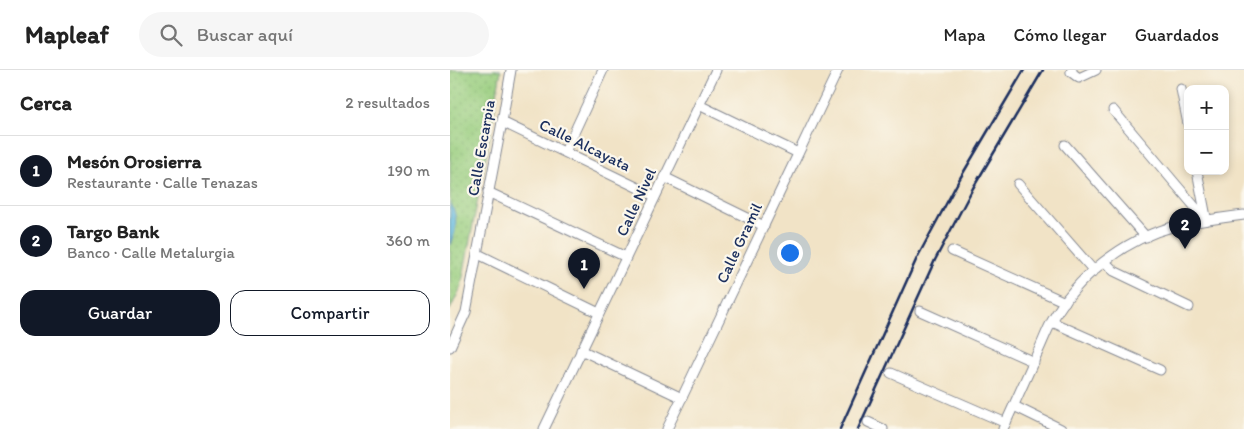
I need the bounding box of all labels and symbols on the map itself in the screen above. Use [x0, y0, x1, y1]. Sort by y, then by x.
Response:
street label: Calle Escarpia [463, 98, 499, 198]
street label: Calle Alcayata [536, 115, 634, 175]
street label: Calle Nivel [612, 164, 660, 239]
street label: Calle Gramil [712, 199, 766, 286]
pin: 2 [1169, 208, 1201, 249]
your location [777, 240, 803, 266]
pin: 1 [568, 248, 600, 289]

